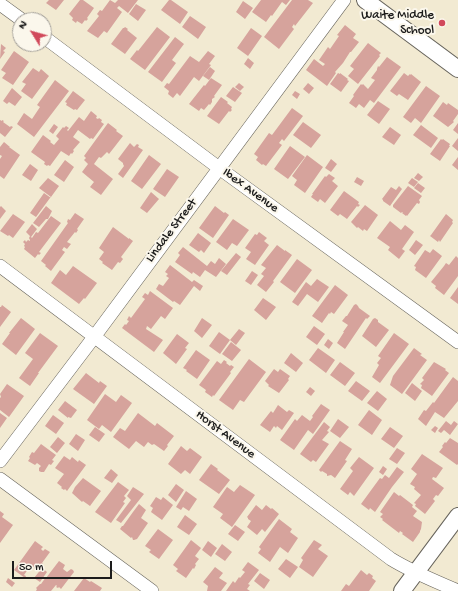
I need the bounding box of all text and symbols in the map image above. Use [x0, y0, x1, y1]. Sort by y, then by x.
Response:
place label: Waite Middle School [361, 8, 434, 39]
north arrow [12, 12, 52, 52]
marker: Waite Middle School [437, 18, 447, 28]
text: N [16, 19, 30, 32]
street label: Ibex Avenue [219, 165, 281, 217]
street label: Lindale Street [143, 196, 201, 266]
street label: Horst Avenue [192, 407, 258, 463]
scale bar [14, 553, 114, 579]
text: 50 m [19, 561, 44, 575]

